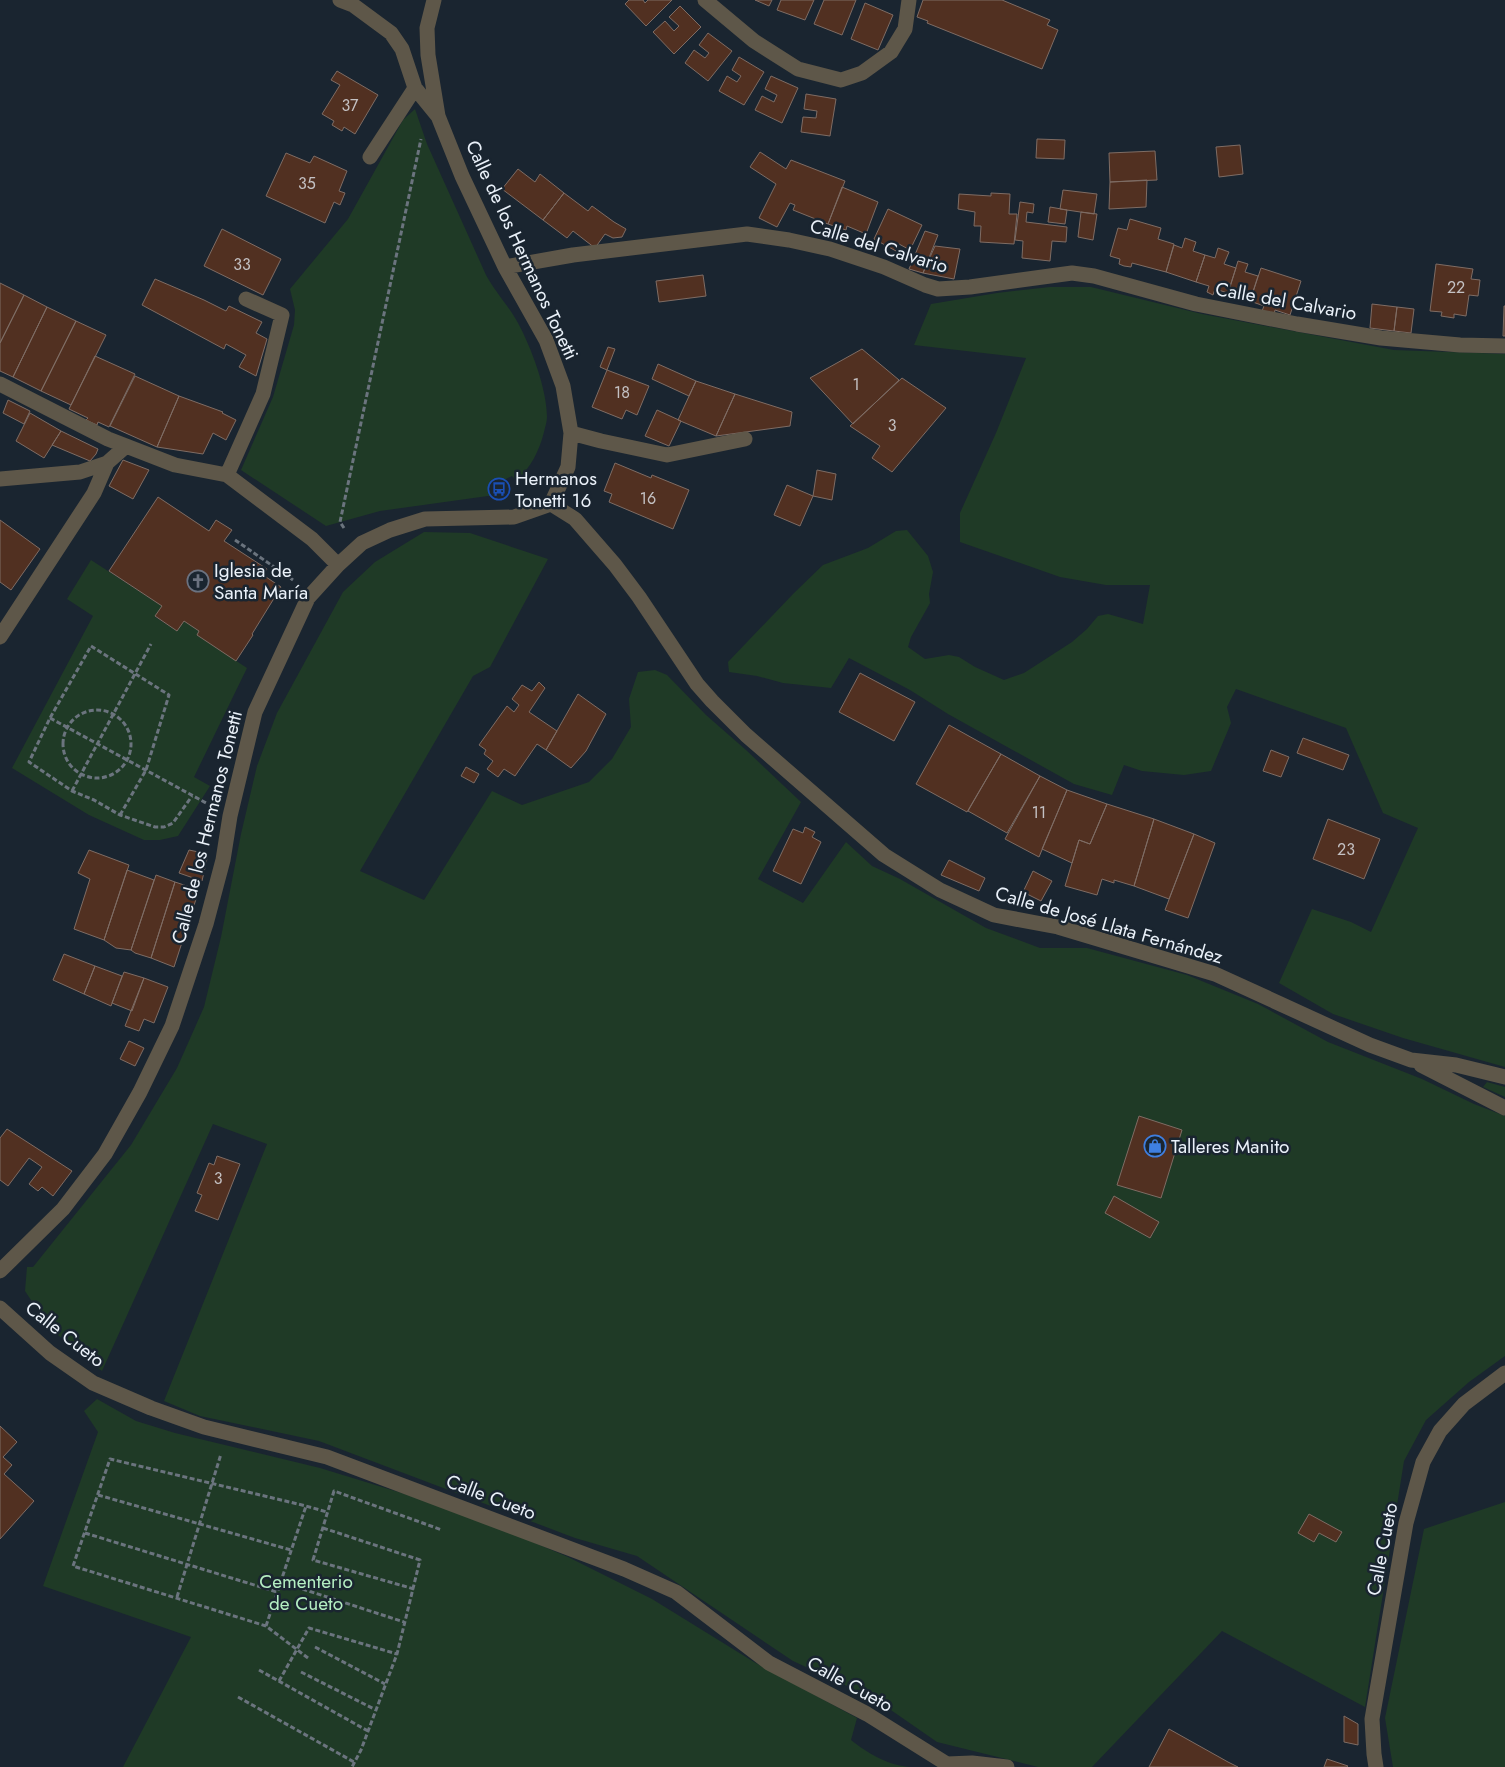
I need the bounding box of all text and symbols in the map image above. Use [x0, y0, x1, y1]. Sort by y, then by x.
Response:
house number: 37 [342, 94, 359, 117]
street label: Calle de los Hermanos Tonetti [459, 136, 585, 364]
house number: 35 [298, 172, 316, 195]
street label: Calle del Calvario [807, 212, 951, 280]
house number: 33 [233, 253, 251, 276]
street label: Calle del Calvario [1213, 275, 1359, 327]
house number: 22 [1447, 276, 1465, 299]
house number: 1 [852, 373, 860, 396]
house number: 18 [614, 381, 630, 404]
house number: 3 [888, 414, 897, 437]
place label: Hermanos Tonetti 16 [515, 465, 597, 514]
bus stop icon: Hermanos Tonetti 16 [487, 477, 511, 501]
house number: 16 [640, 487, 656, 510]
place label: Iglesia de Santa María [214, 557, 308, 606]
church icon: Iglesia de Santa María [186, 569, 210, 593]
street label: Calle de los Hermanos Tonetti [165, 708, 249, 946]
house number: 11 [1032, 801, 1046, 824]
house number: 23 [1337, 838, 1355, 861]
street label: Calle de José Llata Fernández [992, 880, 1226, 971]
place label: Talleres Manito [1171, 1133, 1289, 1160]
shop icon: Talleres Manito [1143, 1134, 1167, 1158]
house number: 3 [214, 1167, 223, 1190]
street label: Calle Cueto [20, 1294, 110, 1374]
street label: Calle Cueto [442, 1468, 540, 1526]
street label: Calle Cueto [1360, 1500, 1404, 1598]
park label: Cementerio de Cueto [259, 1568, 353, 1617]
street label: Calle Cueto [802, 1649, 898, 1719]

